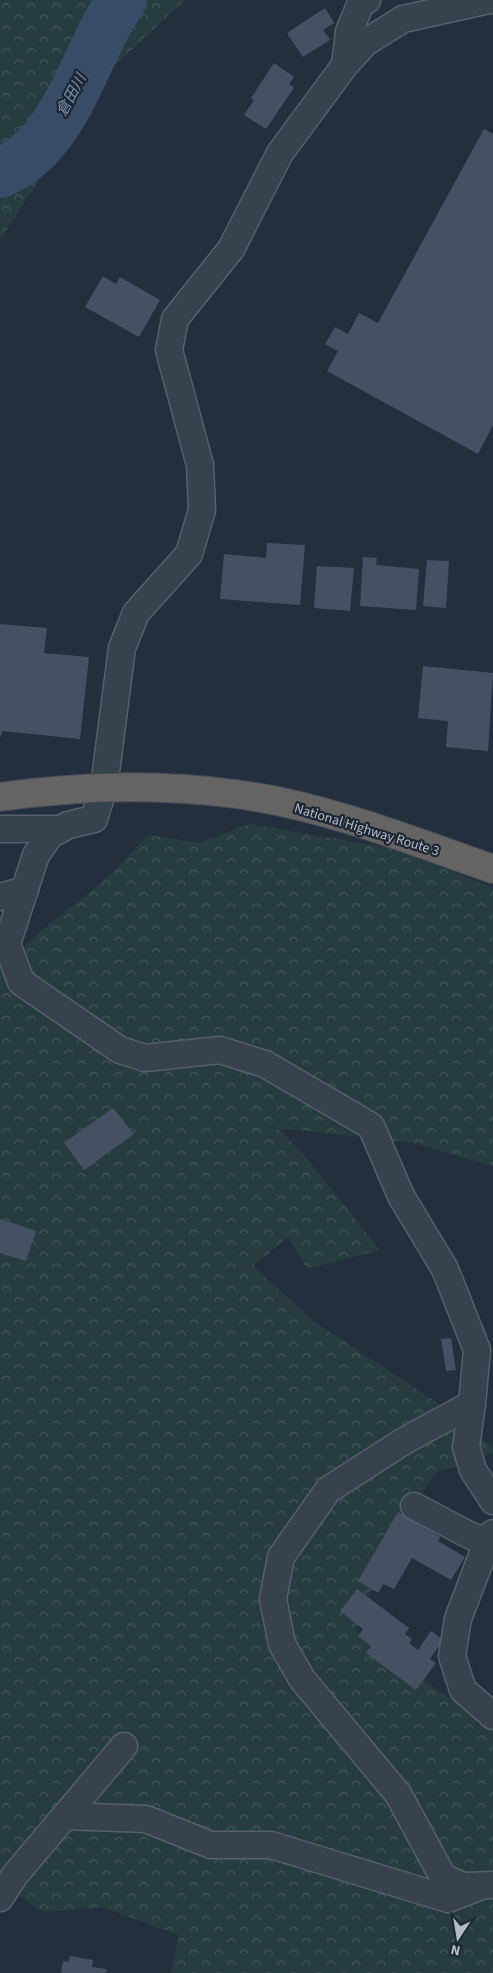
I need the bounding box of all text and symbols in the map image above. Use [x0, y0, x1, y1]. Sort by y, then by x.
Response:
water label: 倉田川 [52, 69, 92, 120]
street label: National Highway Route 3 [292, 798, 442, 862]
north arrow [433, 1913, 483, 1963]
text: N [449, 1939, 462, 1960]

